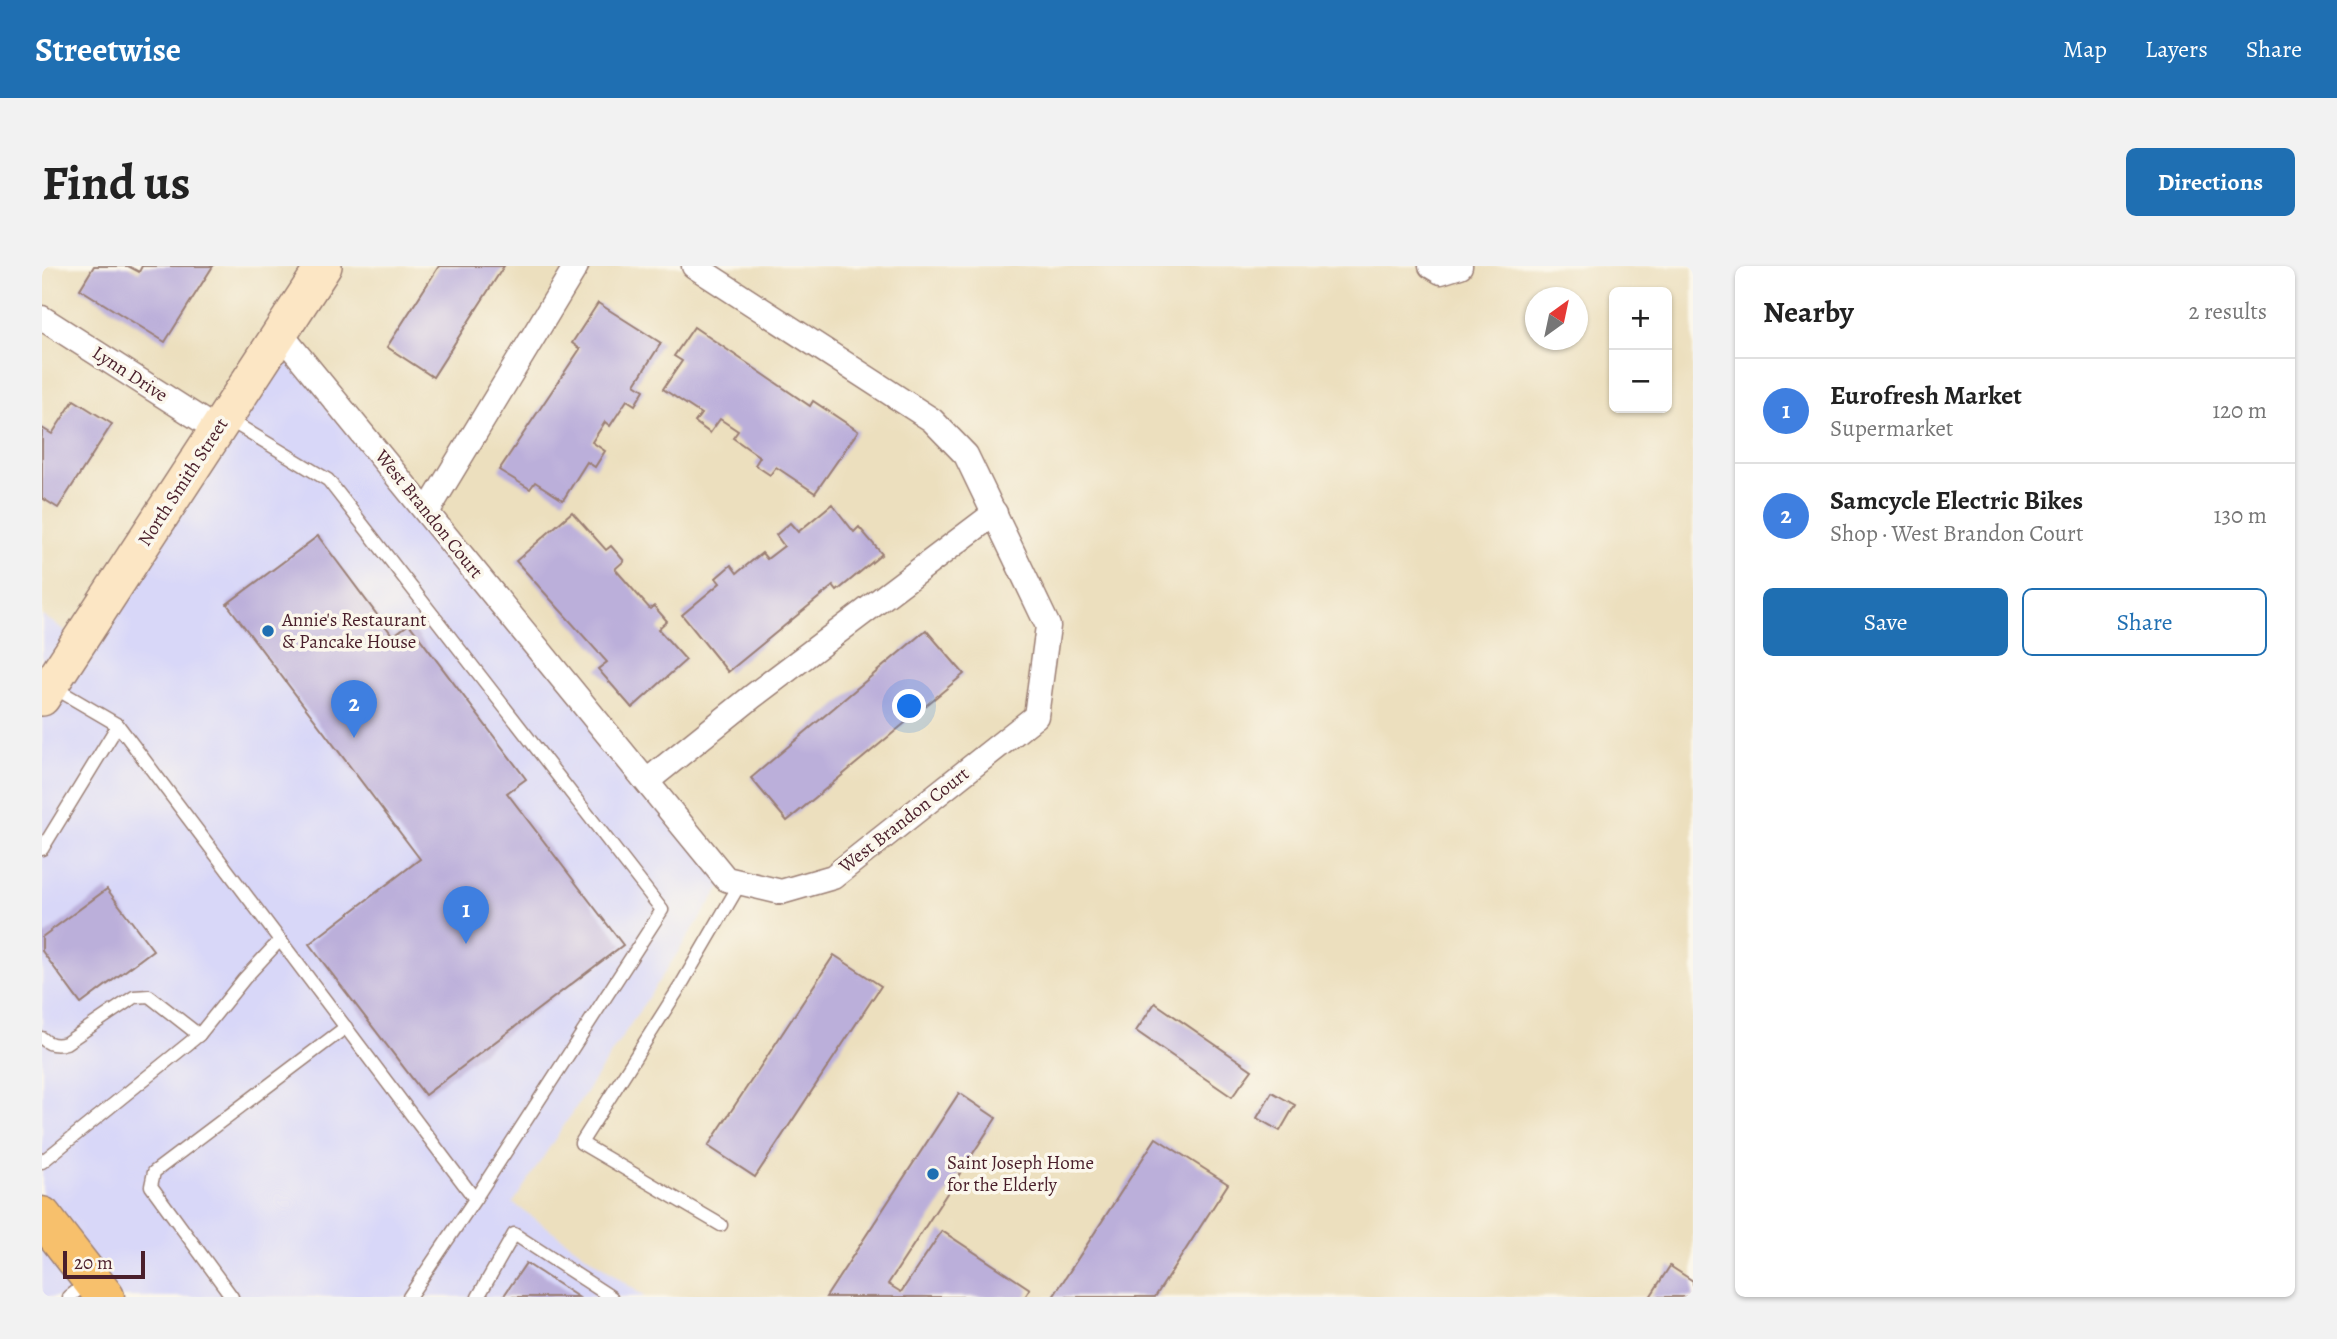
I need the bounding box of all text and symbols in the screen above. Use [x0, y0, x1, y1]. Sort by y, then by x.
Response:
text: Streetwise [35, 27, 181, 72]
text: Map [2063, 33, 2107, 65]
text: Layers [2145, 33, 2208, 65]
text: Share [2246, 33, 2302, 65]
button: Directions [2126, 148, 2295, 216]
text: Find us [42, 149, 190, 216]
north arrow [1525, 287, 1588, 350]
map controls [1609, 287, 1672, 413]
button: + [1609, 287, 1672, 350]
text: Nearby [1763, 292, 1854, 332]
text: 2 results [2189, 296, 2267, 327]
street label: Lynn Drive [87, 340, 173, 408]
button: − [1609, 350, 1672, 413]
text: Eurofresh Market [1830, 378, 2022, 413]
text: 1 [1782, 395, 1790, 426]
text: 120 m [2212, 395, 2267, 426]
street label: North Smith Street [132, 413, 234, 551]
text: Supermarket [1830, 413, 1953, 444]
street label: West Brandon Court [368, 443, 489, 584]
text: Samcycle Electric Bikes [1830, 483, 2083, 518]
text: 2 [1780, 500, 1792, 531]
text: 130 m [2214, 500, 2267, 531]
text: Shop · West Brandon Court [1830, 518, 2084, 549]
button: Save [1763, 588, 2008, 656]
button: Share [2022, 588, 2267, 656]
place label: Annie's Restaurant & Pancake House [281, 607, 426, 655]
marker: Annie's Restaurant & Pancake House [260, 623, 276, 639]
pin: 2 [331, 680, 377, 738]
your location [892, 689, 926, 723]
street label: West Brandon Court [833, 761, 975, 880]
pin: 1 [443, 886, 489, 944]
place label: Saint Joseph Home for the Elderly [947, 1150, 1094, 1198]
marker: Saint Joseph Home for the Elderly [925, 1166, 941, 1182]
scale bar [63, 1248, 145, 1280]
text: 20 m [74, 1250, 113, 1276]

